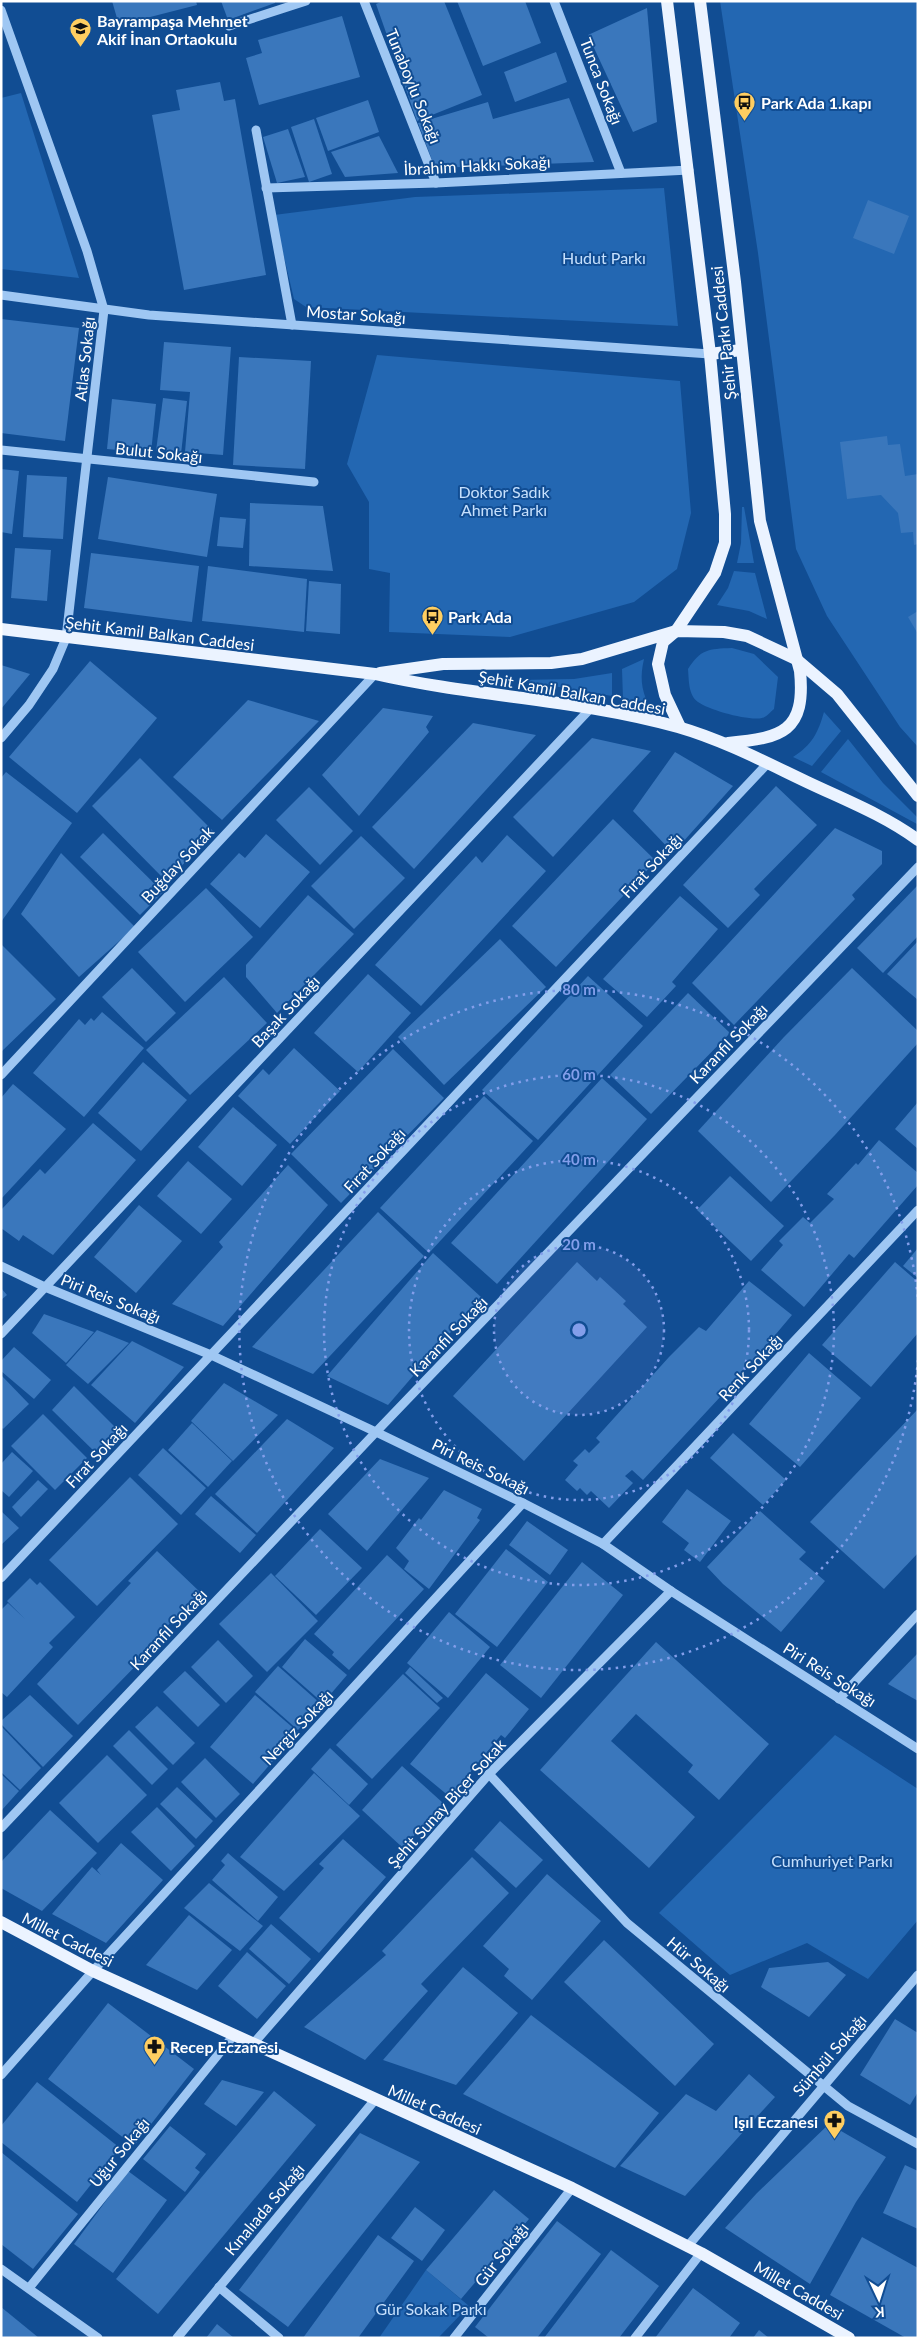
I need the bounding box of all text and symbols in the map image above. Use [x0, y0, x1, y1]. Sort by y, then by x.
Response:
place label: Bayrampaşa Mehmet Akif İnan Ortaokulu [96, 11, 248, 48]
school or university icon: Bayrampaşa Mehmet Akif İnan Ortaokulu [69, 17, 93, 48]
street label: Tunaboylu Sokağı [382, 26, 446, 146]
street label: Tunca Sokağı [577, 35, 627, 127]
bus stop icon: Park Ada 1.kapı [733, 90, 757, 121]
place label: Park Ada 1.kapı [761, 93, 872, 112]
street label: İbrahim Hakkı Sokağı [403, 152, 551, 178]
park label: Hudut Parkı [562, 248, 646, 267]
street label: Şehir Parkı Caddesi [707, 265, 739, 401]
street label: Mostar Sokağı [306, 301, 406, 327]
street label: Atlas Sokağı [70, 316, 98, 402]
street label: Bulut Sokağı [114, 438, 204, 466]
park label: Doktor Sadık Ahmet Parkı [458, 482, 550, 519]
bus stop icon: Park Ada [420, 604, 444, 635]
place label: Park Ada [448, 607, 512, 626]
street label: Şehit Kamil Balkan Caddesi [65, 612, 255, 654]
street label: Şehit Kamil Balkan Caddesi [477, 666, 667, 718]
street label: Buğday Sokak [137, 821, 218, 906]
street label: Fırat Sokağı [616, 829, 686, 901]
street label: Başak Sokağı [247, 971, 323, 1051]
text: 80 m [562, 980, 596, 998]
street label: Karanfil Sokağı [685, 999, 771, 1087]
text: 60 m [562, 1065, 596, 1083]
street label: Fırat Sokağı [339, 1124, 409, 1196]
text: 40 m [562, 1150, 596, 1168]
text: 20 m [562, 1235, 596, 1253]
street label: Piri Reis Sokağı [58, 1269, 164, 1327]
street label: Karanfil Sokağı [405, 1292, 491, 1380]
centre of rings [570, 1321, 588, 1339]
street label: Renk Sokağı [714, 1329, 786, 1405]
street label: Fırat Sokağı [61, 1419, 131, 1491]
street label: Piri Reis Sokağı [429, 1434, 533, 1498]
street label: Karanfil Sokağı [126, 1585, 210, 1673]
street label: Piri Reis Sokağı [780, 1638, 880, 1710]
street label: Nergiz Sokağı [257, 1686, 337, 1768]
street label: Şehit Sunay Biçer Sokak [383, 1734, 510, 1871]
park label: Cumhuriyet Parkı [771, 1851, 893, 1870]
street label: Millet Caddesi [19, 1908, 117, 1970]
street label: Hür Sokağı [664, 1932, 734, 1996]
street label: Sümbül Sokağı [788, 2010, 870, 2100]
pharmacy icon: Recep Eczanesi [142, 2034, 166, 2065]
place label: Recep Eczanesi [170, 2037, 278, 2056]
street label: Millet Caddesi [385, 2080, 485, 2138]
pharmacy icon: Işıl Eczanesi [822, 2109, 846, 2140]
place label: Işıl Eczanesi [734, 2112, 818, 2131]
street label: Uğur Sokağı [85, 2113, 153, 2191]
street label: Kınalıada Sokağı [220, 2159, 308, 2259]
street label: Gür Sokağı [470, 2218, 532, 2290]
street label: Millet Caddesi [751, 2257, 847, 2323]
north arrow [854, 2274, 904, 2324]
park label: Gür Sokak Parkı [375, 2299, 487, 2318]
text: K [874, 2304, 885, 2321]

